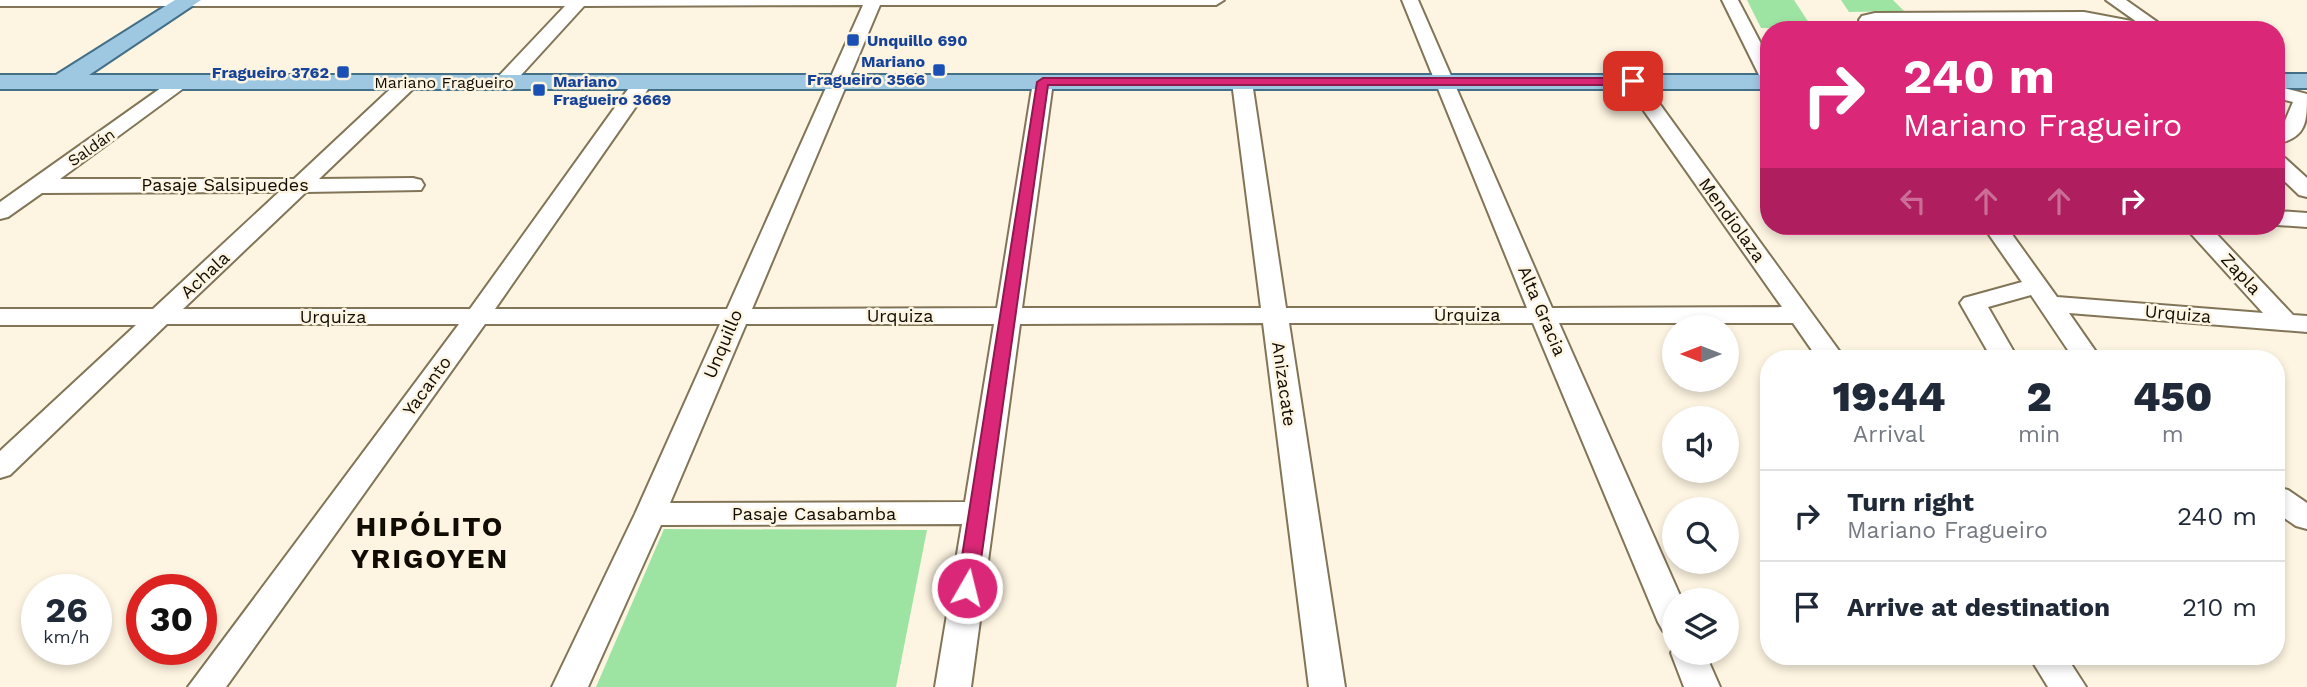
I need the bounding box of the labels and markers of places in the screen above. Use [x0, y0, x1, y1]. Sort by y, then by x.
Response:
place label: Unquillo 690 [867, 31, 967, 50]
marker: Unquillo 690 [845, 32, 861, 48]
pin [1603, 51, 1663, 111]
place label: Mariano Fragueiro 3566 [807, 52, 925, 89]
marker: Mariano Fragueiro 3566 [931, 62, 947, 78]
place label: Fragueiro 3762 [212, 63, 329, 82]
marker: Fragueiro 3762 [335, 64, 351, 80]
place label: Mariano Fragueiro 3669 [553, 72, 672, 109]
marker: Mariano Fragueiro 3669 [531, 82, 547, 98]

